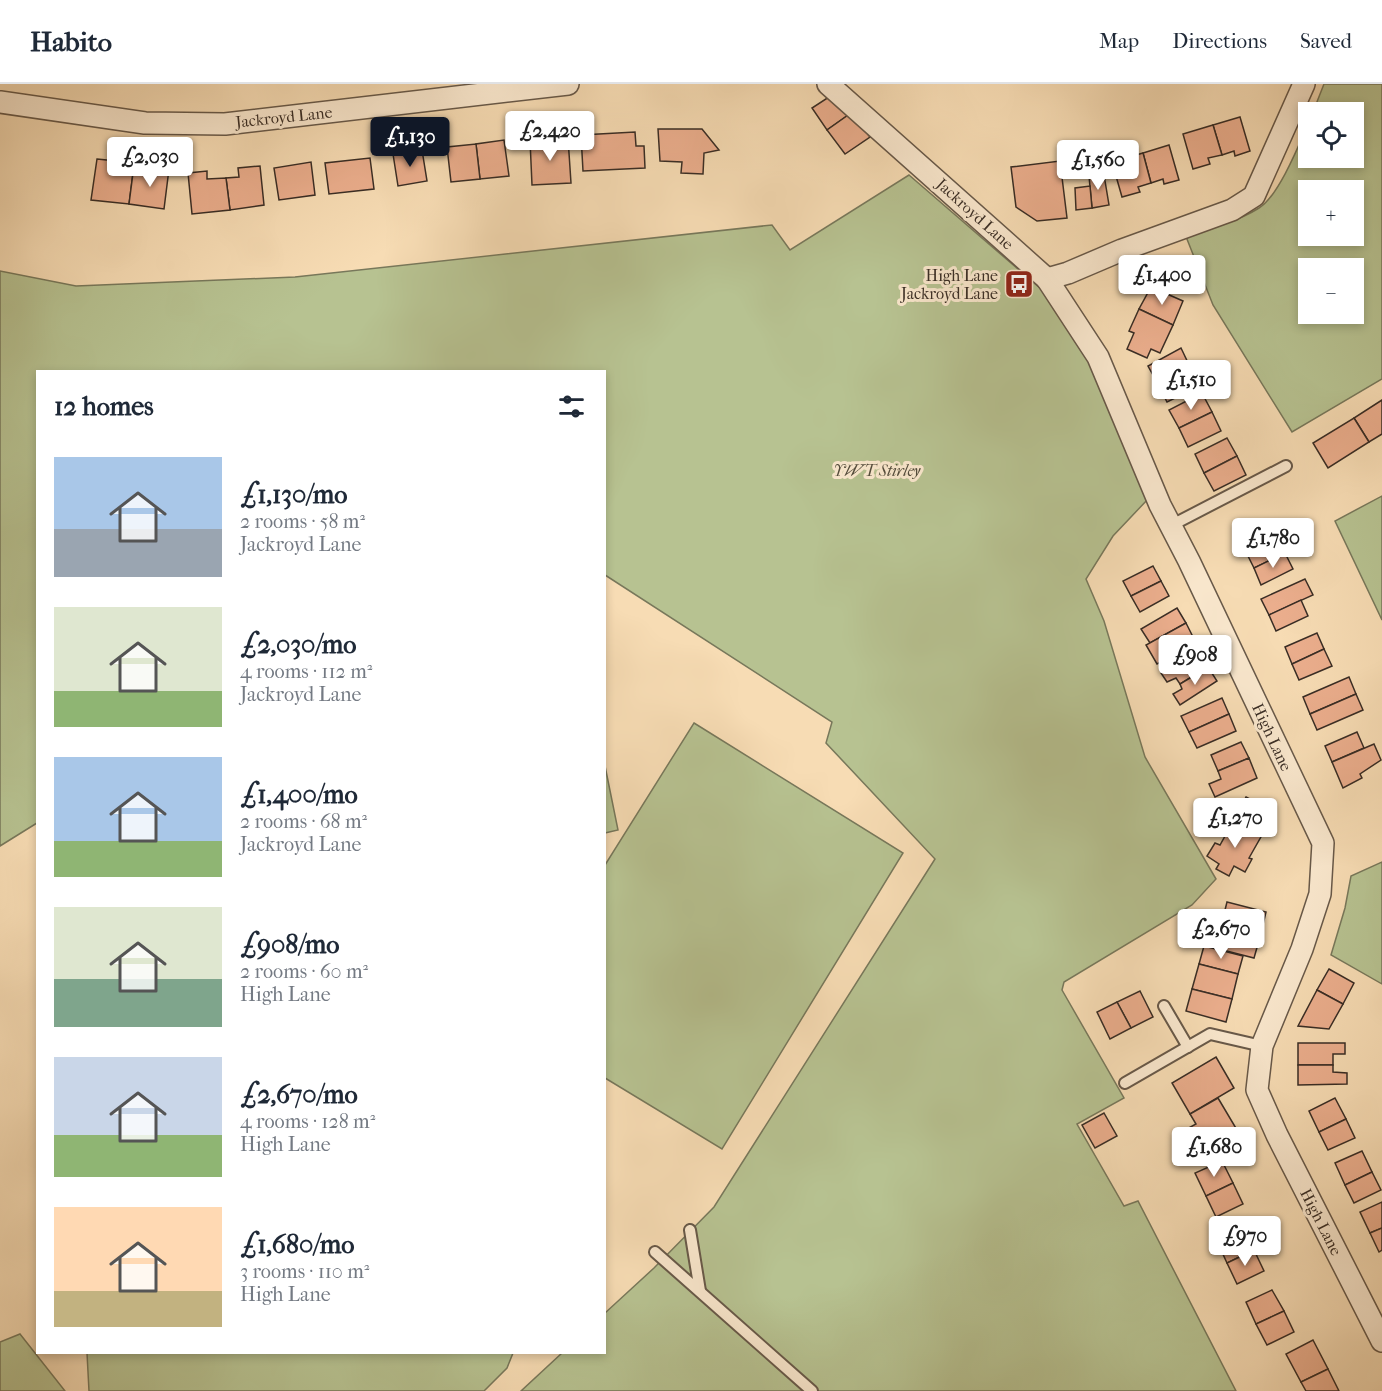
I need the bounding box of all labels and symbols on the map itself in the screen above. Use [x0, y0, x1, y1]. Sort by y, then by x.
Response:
street label: Jackroyd Lane [233, 102, 333, 132]
pin: £2,420 [501, 111, 599, 162]
pin: £1,130 [361, 117, 459, 168]
pin: £2,030 [101, 137, 199, 188]
pin: £1,560 [1049, 140, 1147, 191]
street label: Jackroyd Lane [931, 173, 1017, 254]
pin: £1,400 [1113, 255, 1211, 306]
place label: High Lane Jackroyd Lane [899, 266, 998, 303]
bus stop icon: High Lane Jackroyd Lane [1003, 268, 1035, 300]
pin: £1,510 [1142, 360, 1240, 411]
park label: YWT Stirley [834, 461, 921, 480]
pin: £1,780 [1224, 518, 1322, 569]
pin: £908 [1159, 635, 1231, 686]
street label: High Lane [1248, 700, 1296, 774]
pin: £1,270 [1186, 798, 1284, 849]
pin: £2,670 [1172, 909, 1270, 960]
pin: £1,680 [1165, 1127, 1263, 1178]
street label: High Lane [1296, 1185, 1346, 1259]
pin: £970 [1209, 1216, 1281, 1267]

